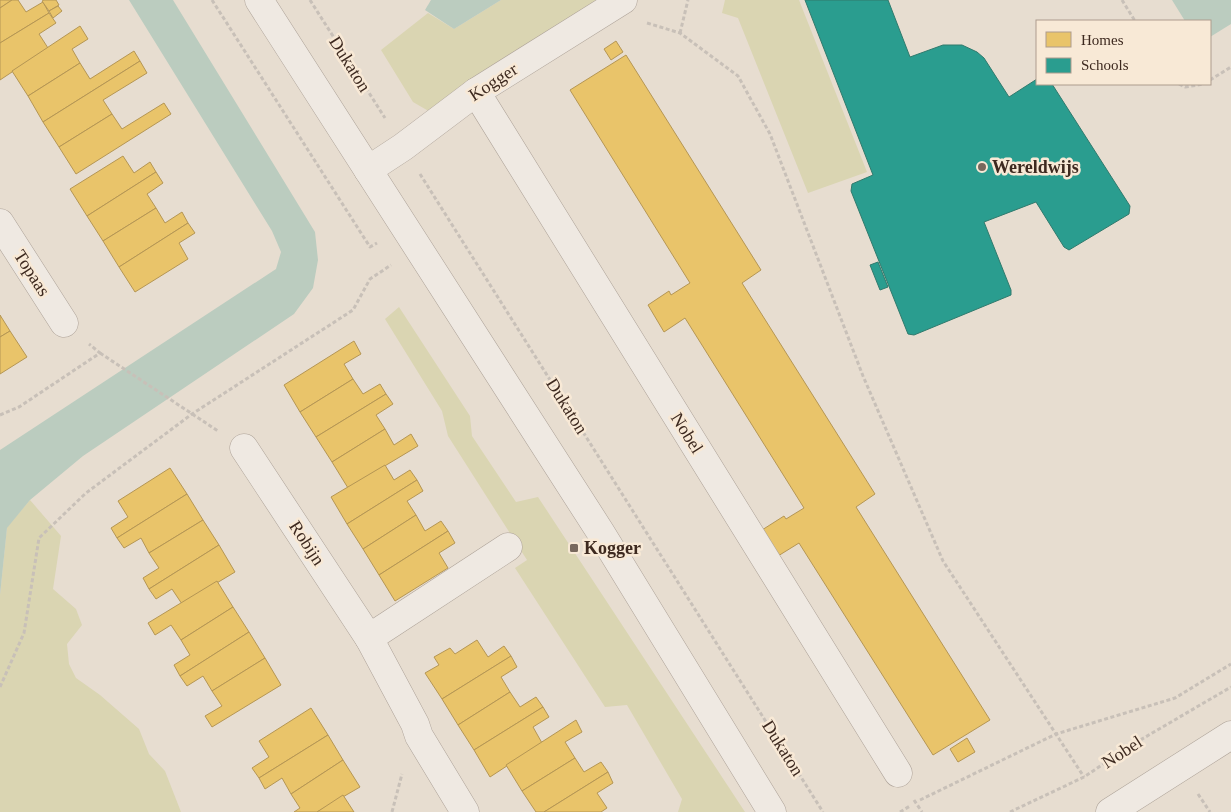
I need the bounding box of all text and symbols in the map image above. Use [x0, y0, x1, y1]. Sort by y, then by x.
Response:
legend [1036, 20, 1211, 85]
street label: Dukaton [325, 32, 375, 96]
text: Homes [1081, 32, 1124, 48]
text: Schools [1081, 57, 1129, 73]
street label: Kogger [465, 59, 521, 105]
place label: Wereldwijs [992, 157, 1079, 177]
marker: Wereldwijs [976, 161, 988, 173]
street label: Topaas [10, 246, 54, 300]
street label: Dukaton [542, 374, 592, 438]
street label: Nobel [667, 409, 707, 457]
street label: Robijn [285, 517, 329, 569]
place label: Kogger [584, 538, 641, 558]
marker: Kogger [568, 542, 580, 554]
street label: Dukaton [758, 716, 808, 780]
street label: Nobel [1098, 732, 1146, 772]

